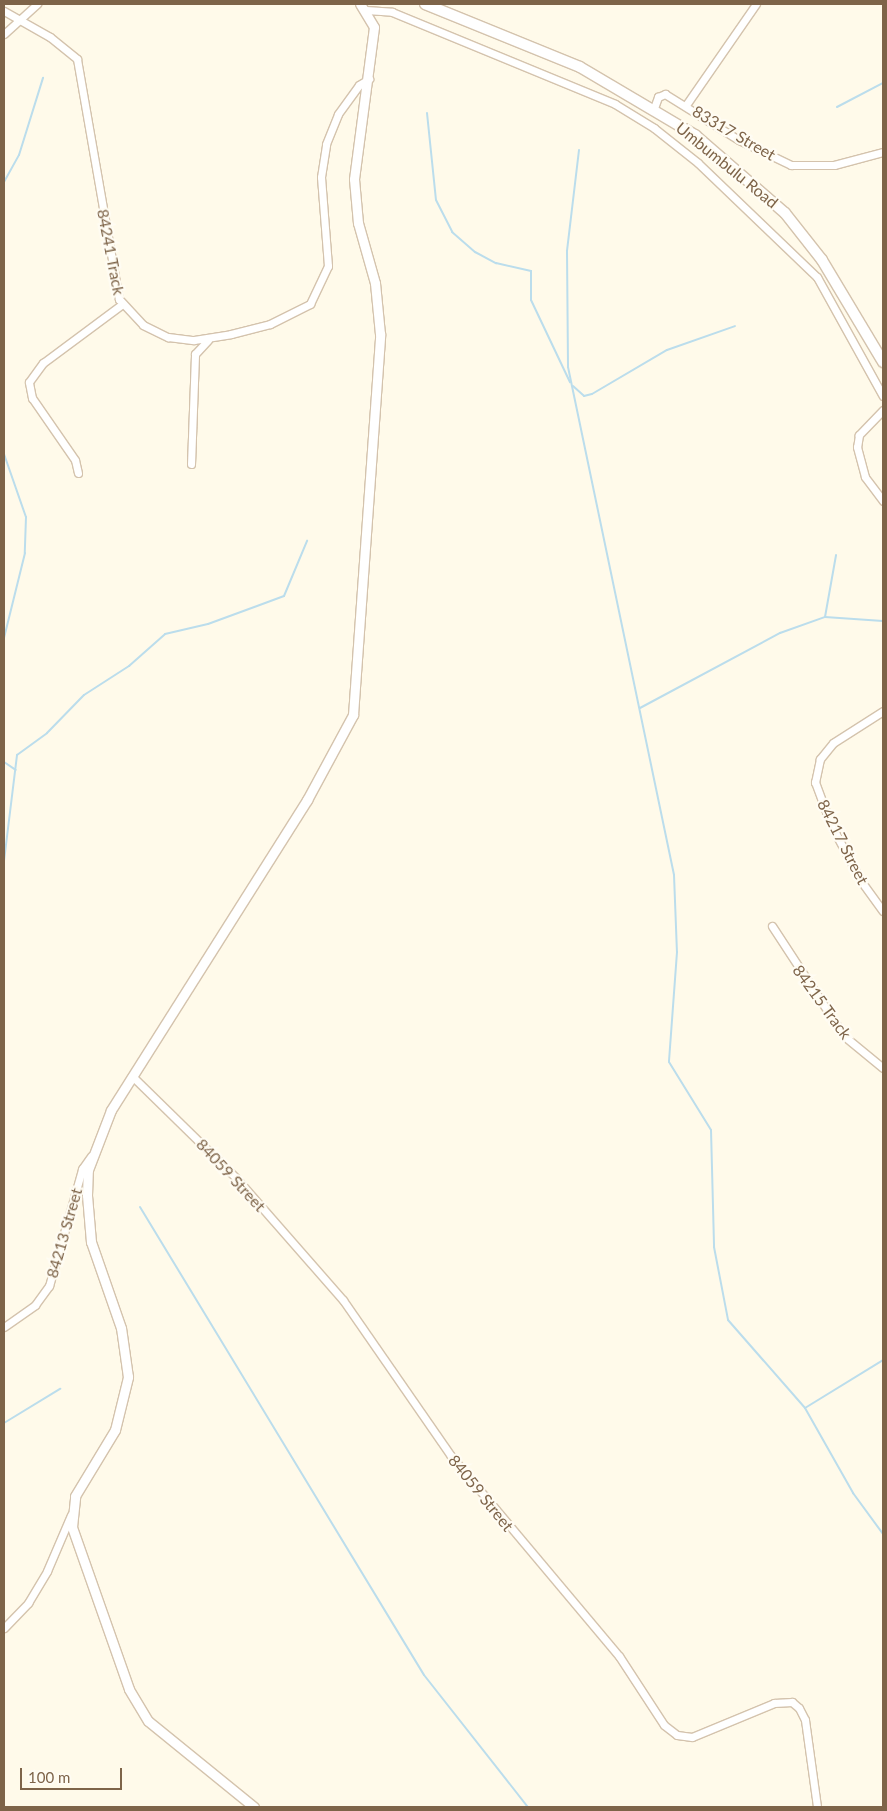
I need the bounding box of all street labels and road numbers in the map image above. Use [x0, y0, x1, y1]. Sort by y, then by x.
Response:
street label: 83317 Street [689, 102, 779, 164]
street label: Umbumbulu Road [672, 118, 782, 212]
street label: 84241 Track [93, 207, 129, 297]
street label: 84217 Street [813, 796, 873, 888]
street label: 84215 Track [788, 961, 856, 1043]
street label: 84059 Street [192, 1135, 270, 1215]
street label: 84213 Street [42, 1186, 86, 1280]
street label: 84059 Street [444, 1451, 518, 1535]

